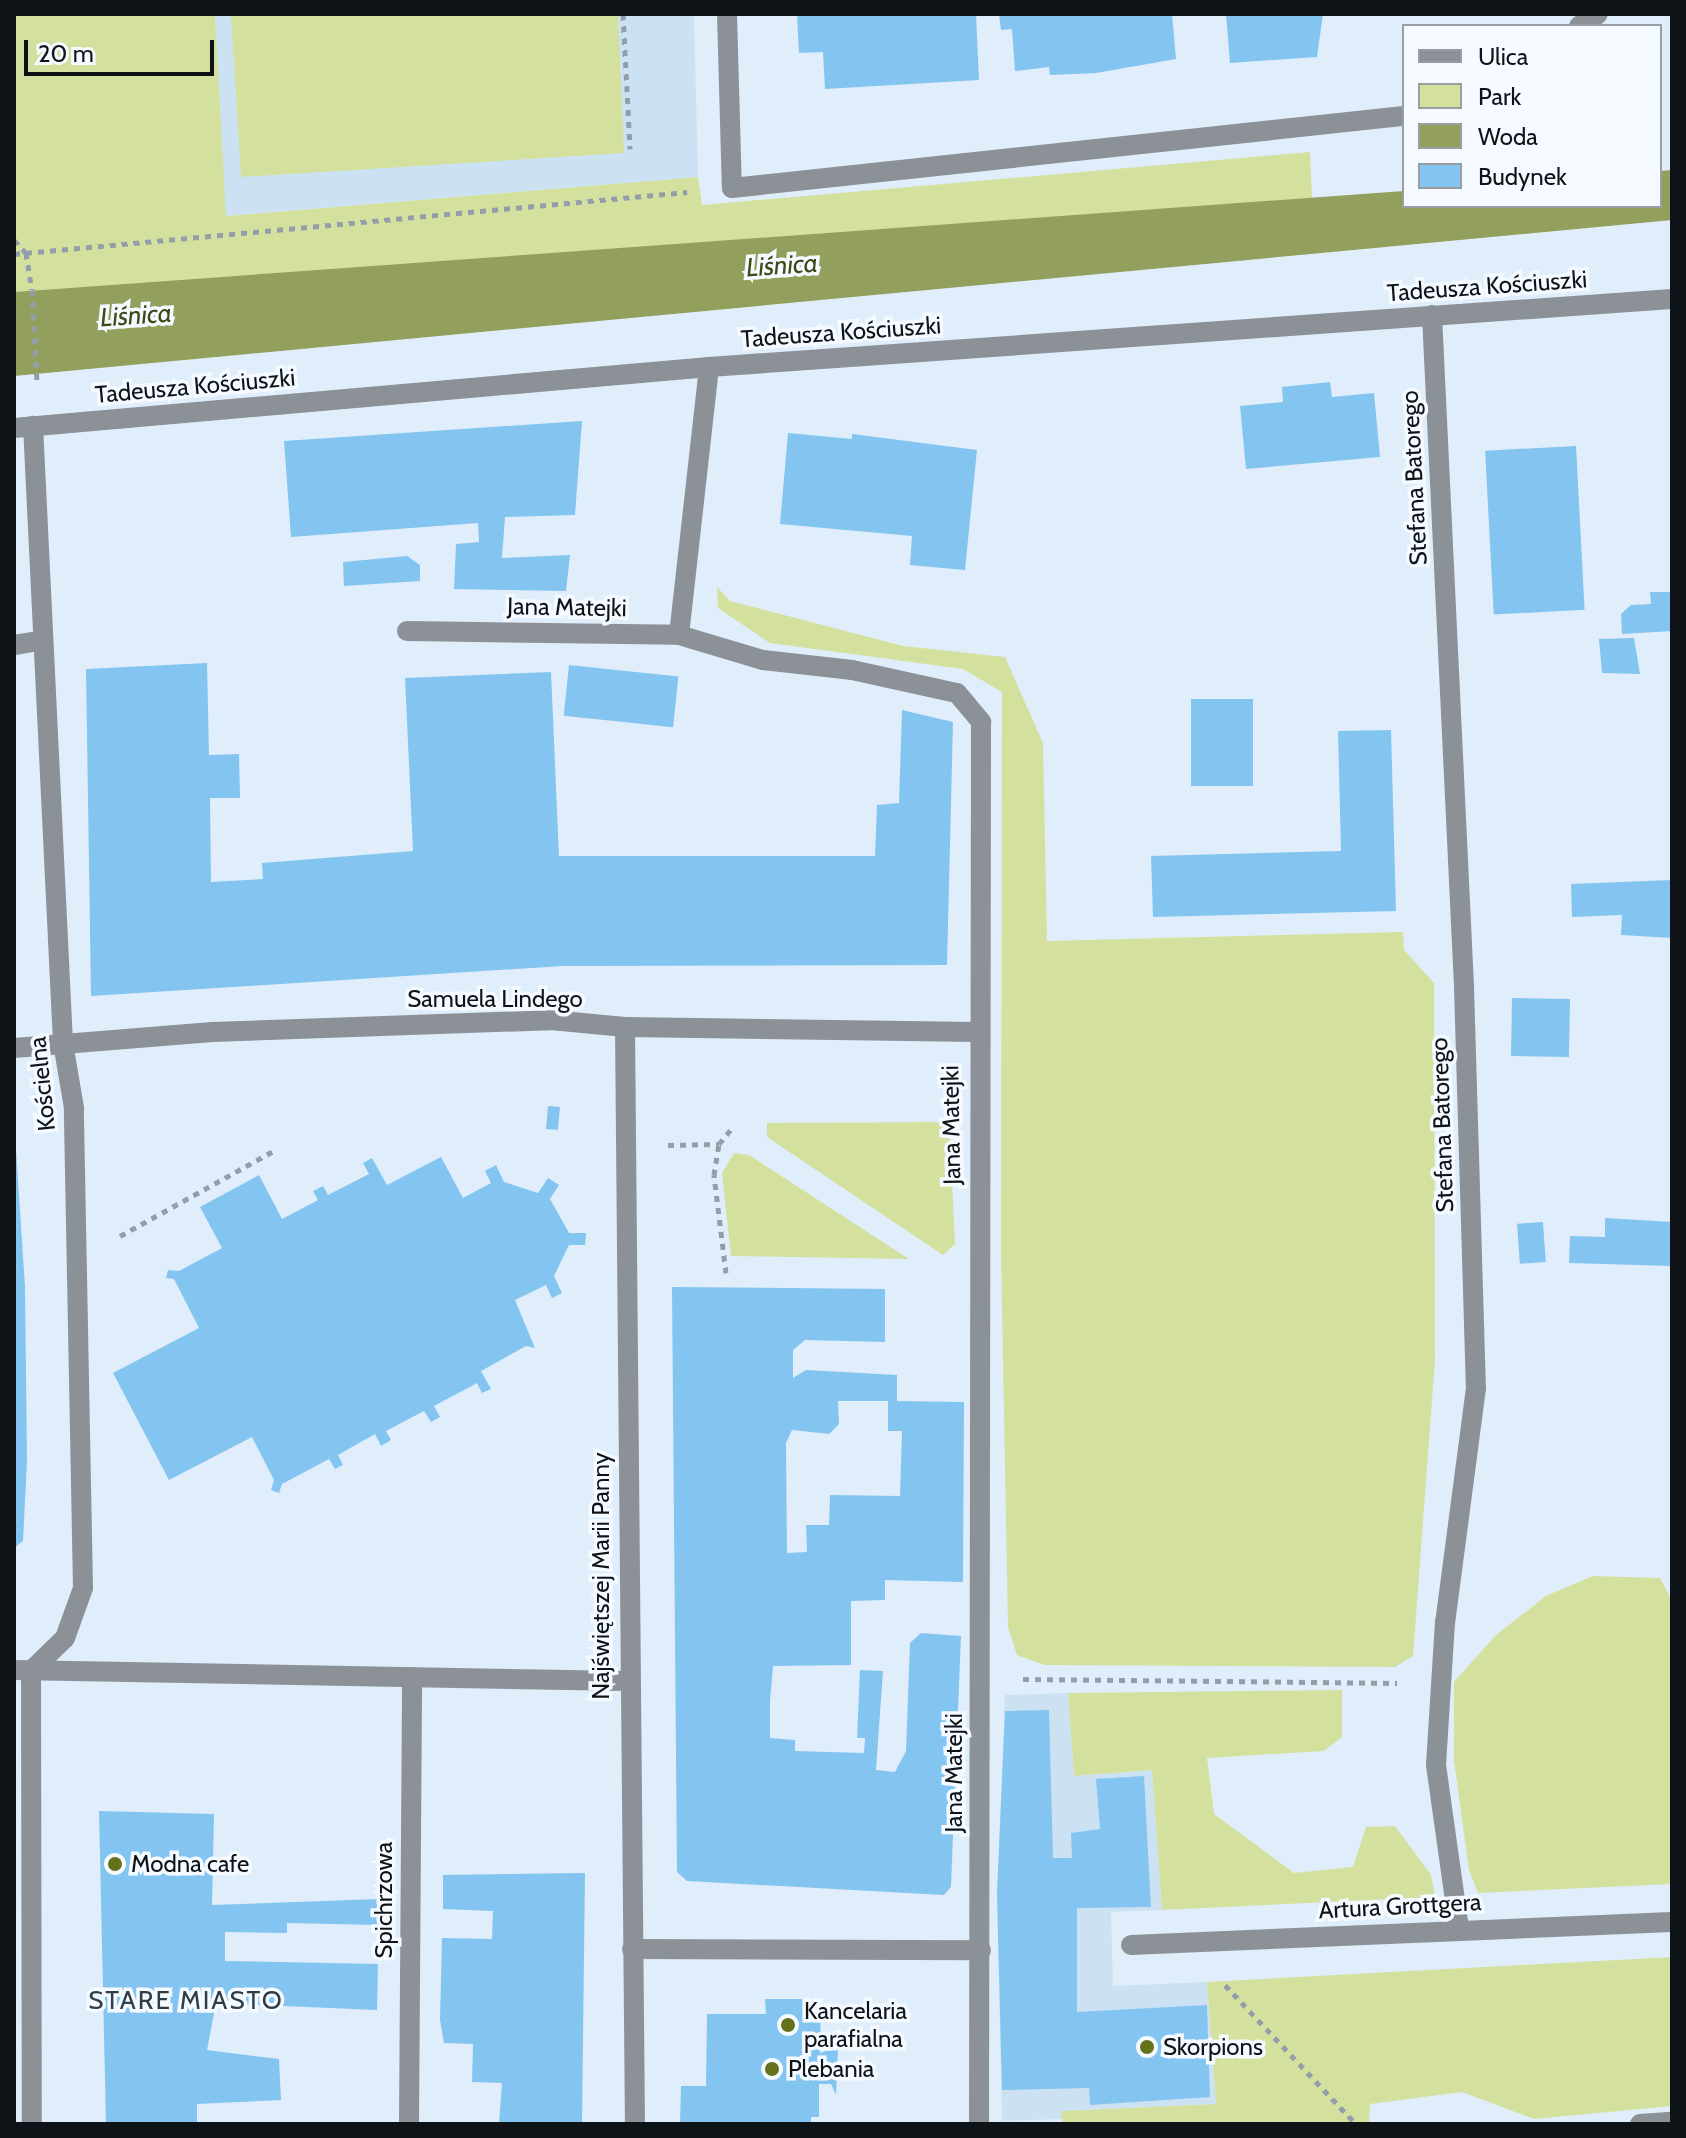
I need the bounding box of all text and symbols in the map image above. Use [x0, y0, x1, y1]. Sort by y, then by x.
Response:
scale bar [28, 24, 218, 74]
legend [1402, 24, 1662, 208]
text: 20 m [38, 39, 94, 68]
text: Ulica [1478, 42, 1528, 71]
text: Park [1478, 82, 1521, 111]
text: Woda [1478, 122, 1538, 151]
text: Budynek [1478, 162, 1567, 191]
water label: Liśnica [745, 248, 819, 284]
street label: Tadeusza Kościuszki [1386, 265, 1588, 307]
water label: Liśnica [99, 298, 173, 334]
street label: Tadeusza Kościuszki [740, 311, 942, 353]
street label: Tadeusza Kościuszki [94, 363, 296, 409]
street label: Stefana Batorego [1395, 390, 1433, 566]
street label: Jana Matejki [507, 592, 627, 622]
street label: Samuela Lindego [407, 985, 583, 1013]
street label: Kościelna [23, 1035, 61, 1133]
street label: Stefana Batorego [1425, 1037, 1459, 1213]
street label: Jana Matejki [936, 1065, 966, 1185]
street label: Najświętszej Marii Panny [587, 1452, 615, 1700]
street label: Jana Matejki [940, 1713, 968, 1833]
street label: Spichrzowa [370, 1842, 398, 1958]
place label: Modna cafe [131, 1850, 249, 1878]
marker: Modna cafe [106, 1855, 124, 1873]
street label: Artura Grottgera [1318, 1887, 1482, 1925]
district label: STARE MIASTO [88, 1985, 284, 2017]
place label: Kancelaria parafialna [804, 1997, 907, 2053]
marker: Kancelaria parafialna [779, 2016, 797, 2034]
place label: Skorpions [1163, 2033, 1263, 2061]
marker: Skorpions [1138, 2038, 1156, 2056]
place label: Plebania [788, 2055, 874, 2083]
marker: Plebania [763, 2060, 781, 2078]

